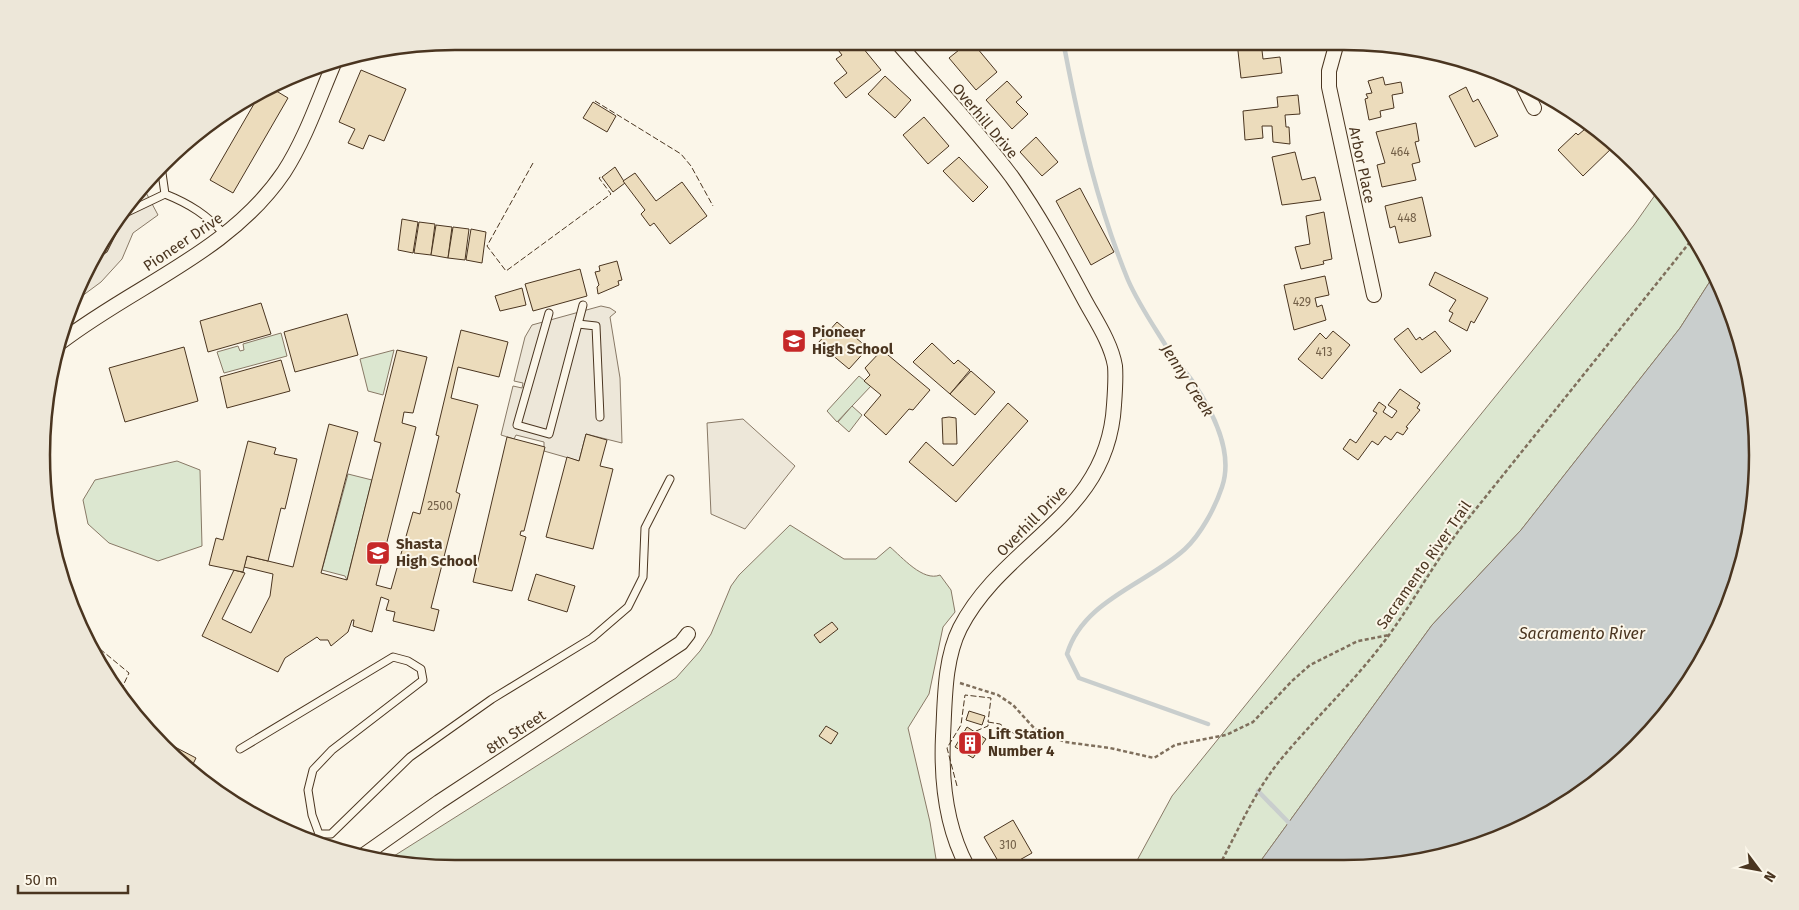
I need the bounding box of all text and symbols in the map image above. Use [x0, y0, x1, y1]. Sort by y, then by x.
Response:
street label: Overhill Drive [948, 80, 1022, 162]
street label: Arbor Place [1345, 125, 1379, 205]
house number: 464 [1390, 145, 1410, 159]
street label: Pioneer Drive [140, 209, 226, 275]
house number: 448 [1397, 211, 1417, 225]
house number: 429 [1293, 295, 1311, 309]
place label: Pioneer High School [812, 323, 894, 358]
school or university icon: Pioneer High School [781, 328, 807, 354]
water label: Jenny Creek [1156, 340, 1218, 420]
house number: 413 [1316, 345, 1332, 359]
street label: Overhill Drive [993, 482, 1071, 560]
street label: Sacramento River Trail [1373, 497, 1475, 633]
house number: 2500 [427, 499, 453, 513]
place label: Shasta High School [396, 535, 478, 570]
school or university icon: Shasta High School [365, 540, 391, 566]
water label: Sacramento River [1518, 624, 1646, 643]
street label: 8th Street [483, 706, 550, 758]
place label: Lift Station Number 4 [988, 725, 1064, 760]
building icon: Lift Station Number 4 [957, 730, 983, 756]
house number: 310 [999, 838, 1017, 852]
north arrow [1734, 845, 1784, 895]
scale bar [18, 862, 128, 894]
text: N [1760, 868, 1779, 885]
text: 50 m [25, 871, 58, 889]

